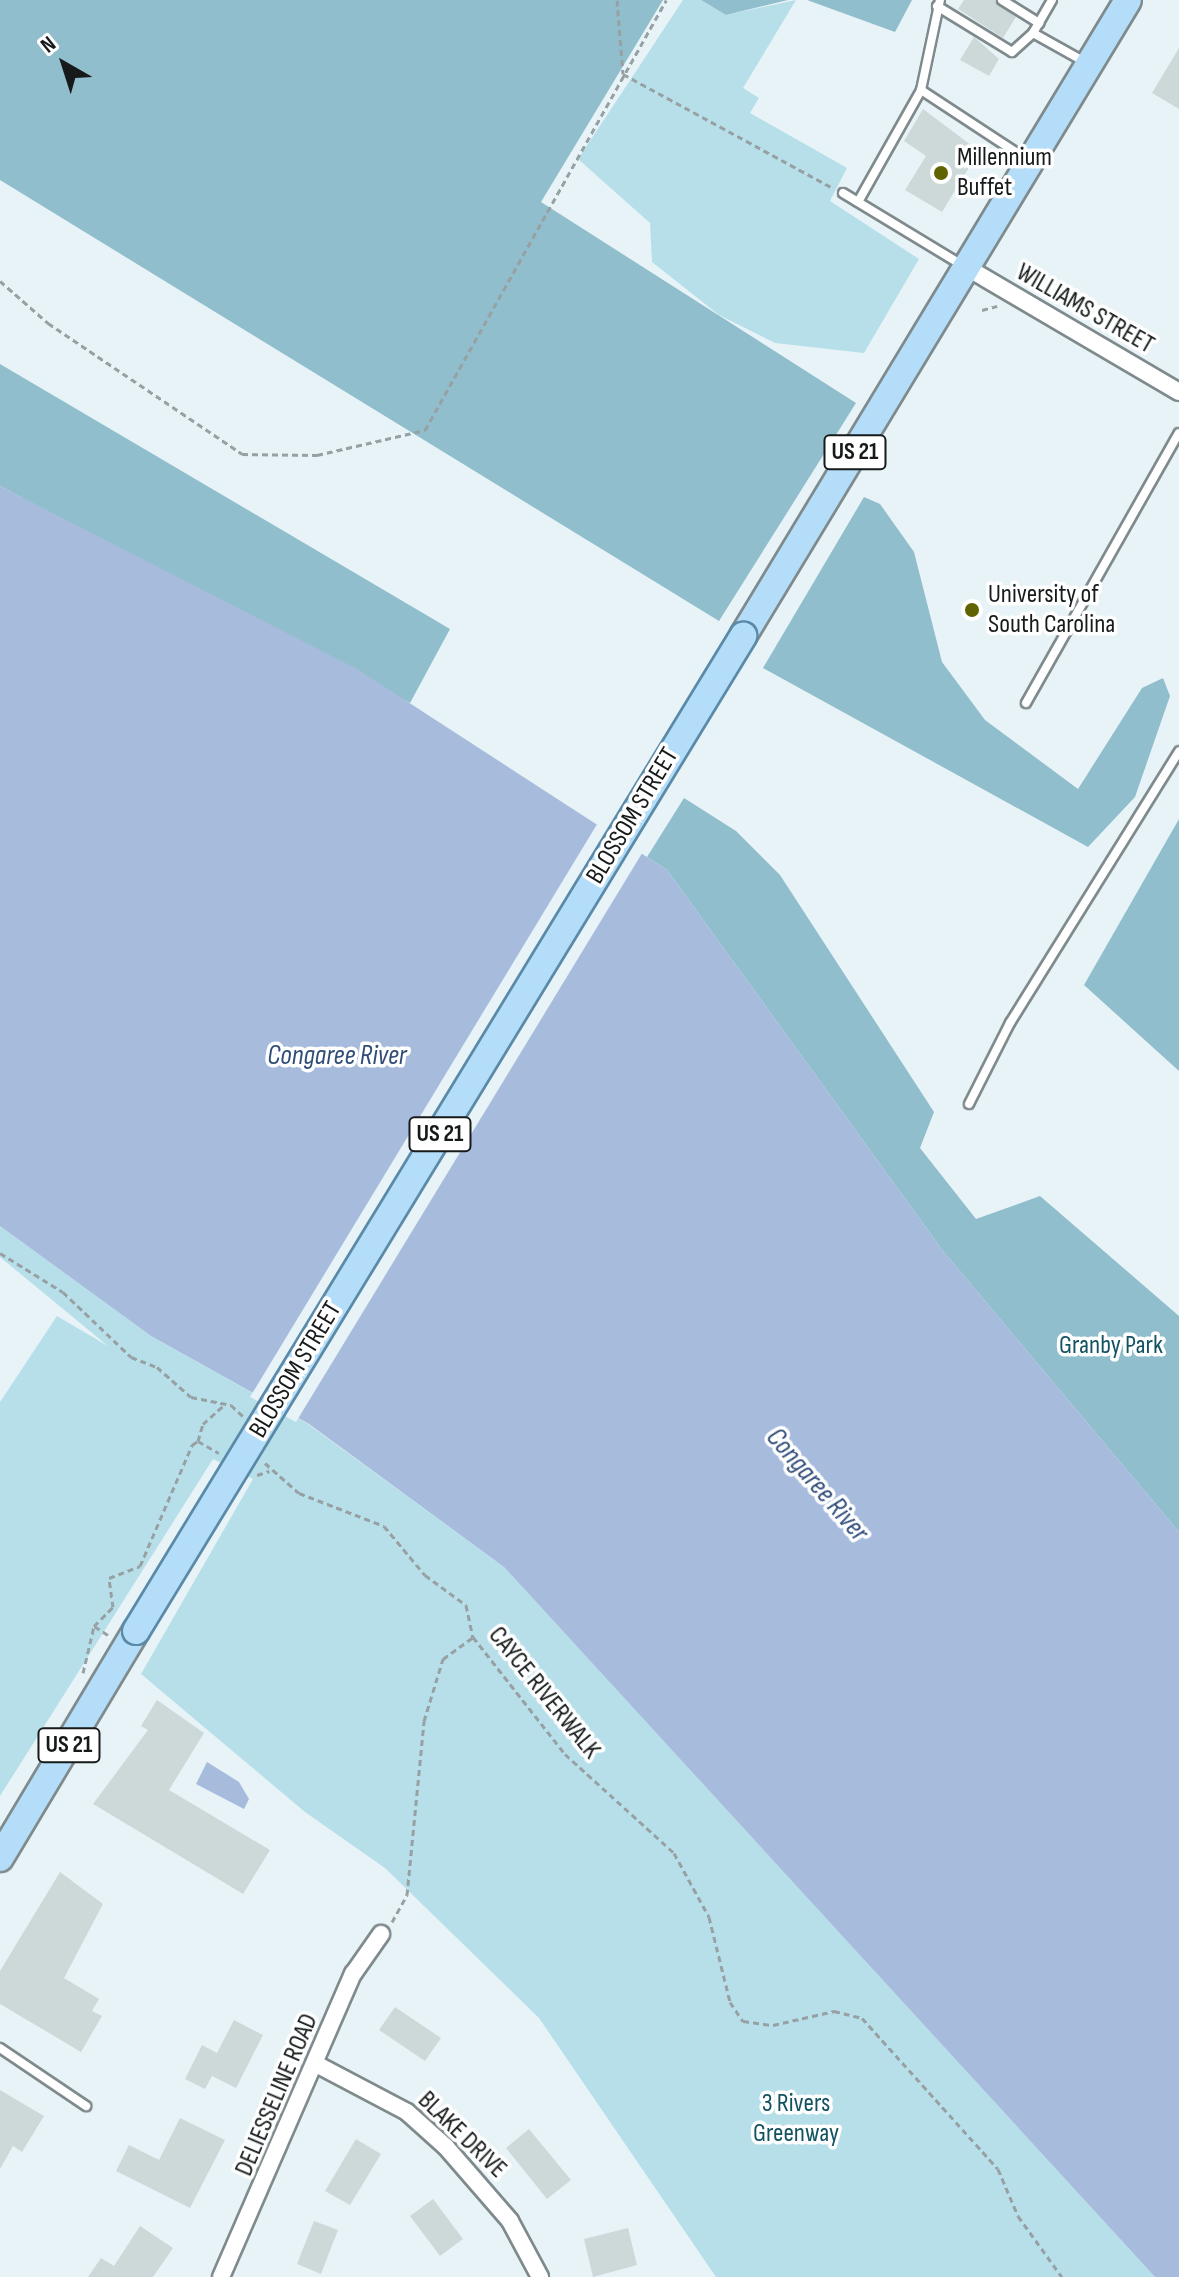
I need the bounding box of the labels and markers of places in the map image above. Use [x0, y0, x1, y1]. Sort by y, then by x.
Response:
place label: Millennium Buffet [957, 142, 1052, 204]
marker: Millennium Buffet [932, 164, 950, 182]
place label: University of South Carolina [988, 579, 1115, 640]
marker: University of South Carolina [963, 601, 981, 619]

